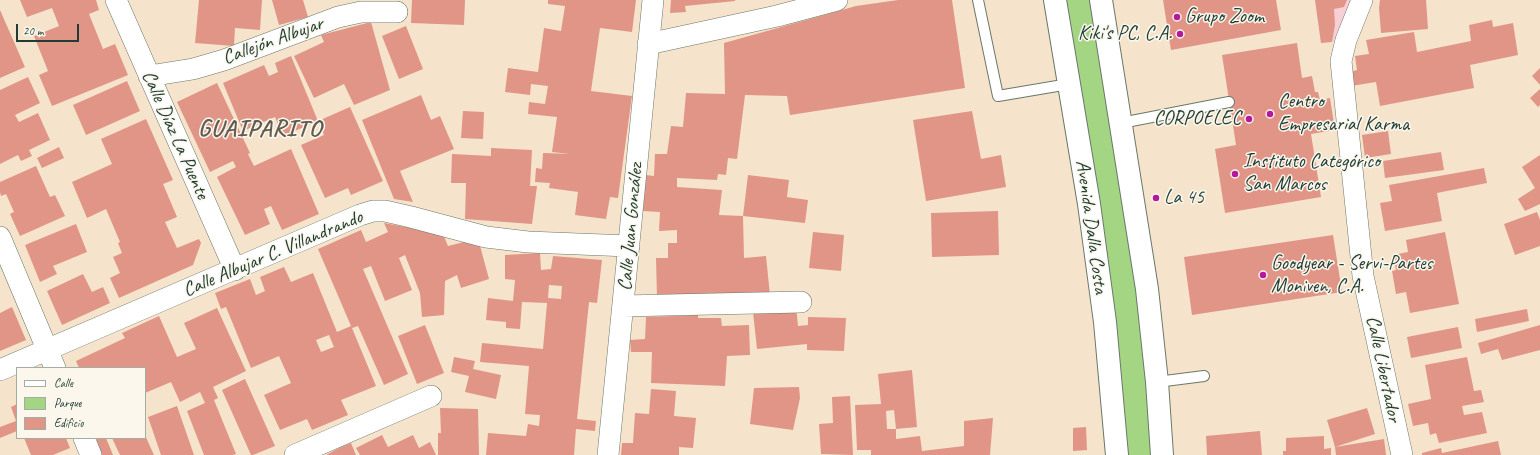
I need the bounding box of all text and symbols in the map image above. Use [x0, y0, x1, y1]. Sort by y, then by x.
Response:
place label: Grupo Zoom [1185, 5, 1264, 29]
street label: Callejón Albujar [219, 12, 327, 70]
marker: Grupo Zoom [1172, 12, 1182, 22]
scale bar [18, 16, 81, 42]
place label: Kiki's PC, C.A. [1078, 22, 1172, 46]
text: 20 m [23, 23, 43, 39]
marker: Kiki's PC, C.A. [1175, 29, 1185, 39]
street label: Calle Díaz La Puente [136, 67, 214, 203]
place label: Centro Empresarial Karma [1278, 90, 1409, 137]
place label: CORPOELEC [1154, 107, 1241, 131]
marker: Centro Empresarial Karma [1265, 109, 1275, 119]
marker: CORPOELEC [1244, 114, 1254, 124]
district label: GUAIPARITO [199, 116, 321, 144]
place label: Instituto Categórico San Marcos [1243, 150, 1380, 197]
street label: Avenida Dalla Costa [1070, 159, 1112, 295]
street label: Calle Juan González [613, 162, 649, 292]
marker: Instituto Categórico San Marcos [1230, 169, 1240, 179]
place label: La 45 [1164, 186, 1204, 210]
marker: La 45 [1151, 193, 1161, 203]
street label: Calle Albujar C. Villandrando [180, 205, 366, 303]
place label: Goodyear - Servi-Partes Moniven, C.A. [1271, 252, 1432, 299]
marker: Goodyear - Servi-Partes Moniven, C.A. [1258, 270, 1268, 280]
street label: Calle Libertador [1360, 314, 1406, 424]
legend [16, 367, 146, 439]
text: Calle [54, 375, 73, 391]
text: Parque [54, 395, 82, 411]
text: Edificio [54, 415, 84, 431]

